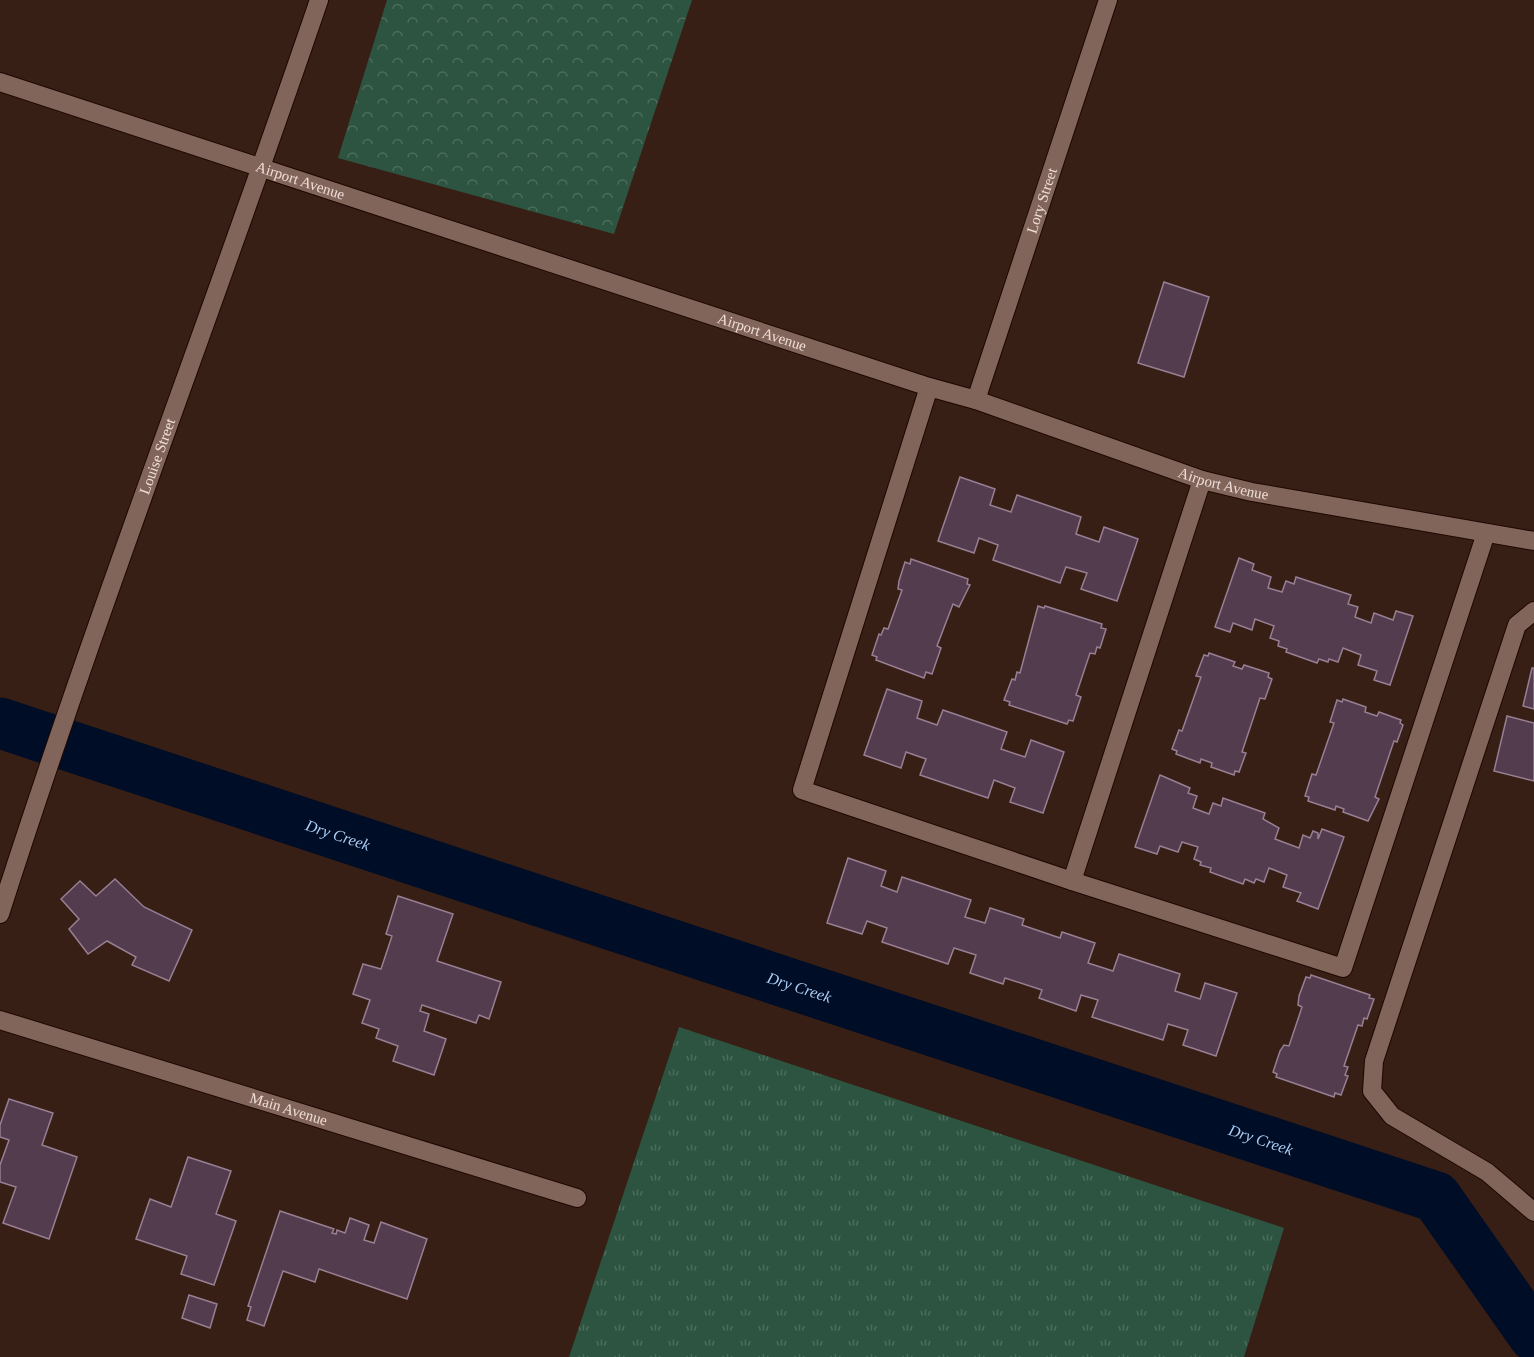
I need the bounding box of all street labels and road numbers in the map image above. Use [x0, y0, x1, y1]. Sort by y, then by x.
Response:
street label: Airport Avenue [254, 159, 347, 203]
street label: Lory Street [1024, 165, 1060, 235]
street label: Airport Avenue [715, 310, 809, 354]
street label: Louise Street [136, 415, 179, 497]
street label: Airport Avenue [1176, 464, 1270, 503]
street label: Main Avenue [248, 1090, 330, 1129]

